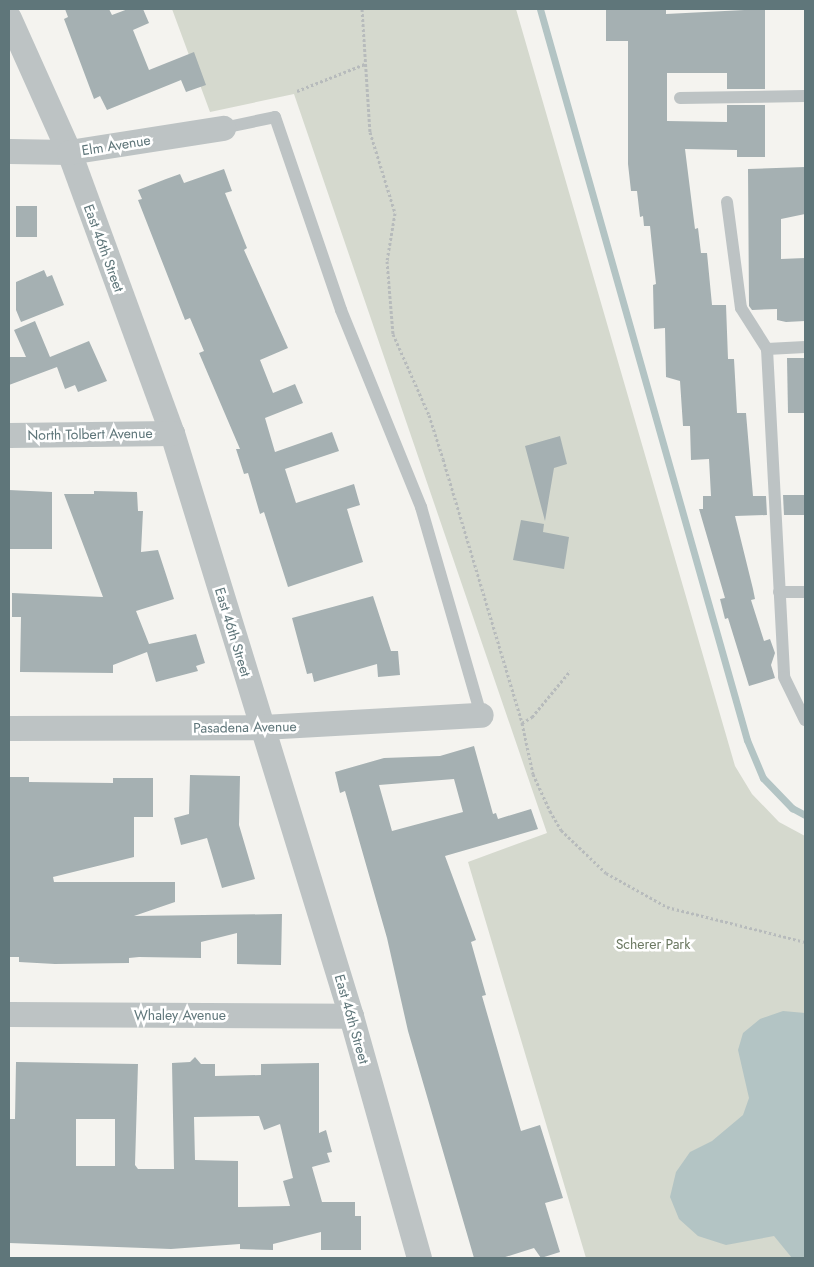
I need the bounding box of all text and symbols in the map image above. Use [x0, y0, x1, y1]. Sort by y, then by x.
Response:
street label: Elm Avenue [80, 131, 152, 159]
street label: East 46th Street [80, 202, 128, 294]
street label: North Tolbert Avenue [27, 425, 153, 443]
street label: East 46th Street [211, 585, 255, 679]
street label: Pasadena Avenue [193, 718, 297, 736]
park label: Scherer Park [616, 936, 690, 952]
street label: East 46th Street [331, 972, 373, 1066]
street label: Whaley Avenue [134, 1007, 226, 1023]

